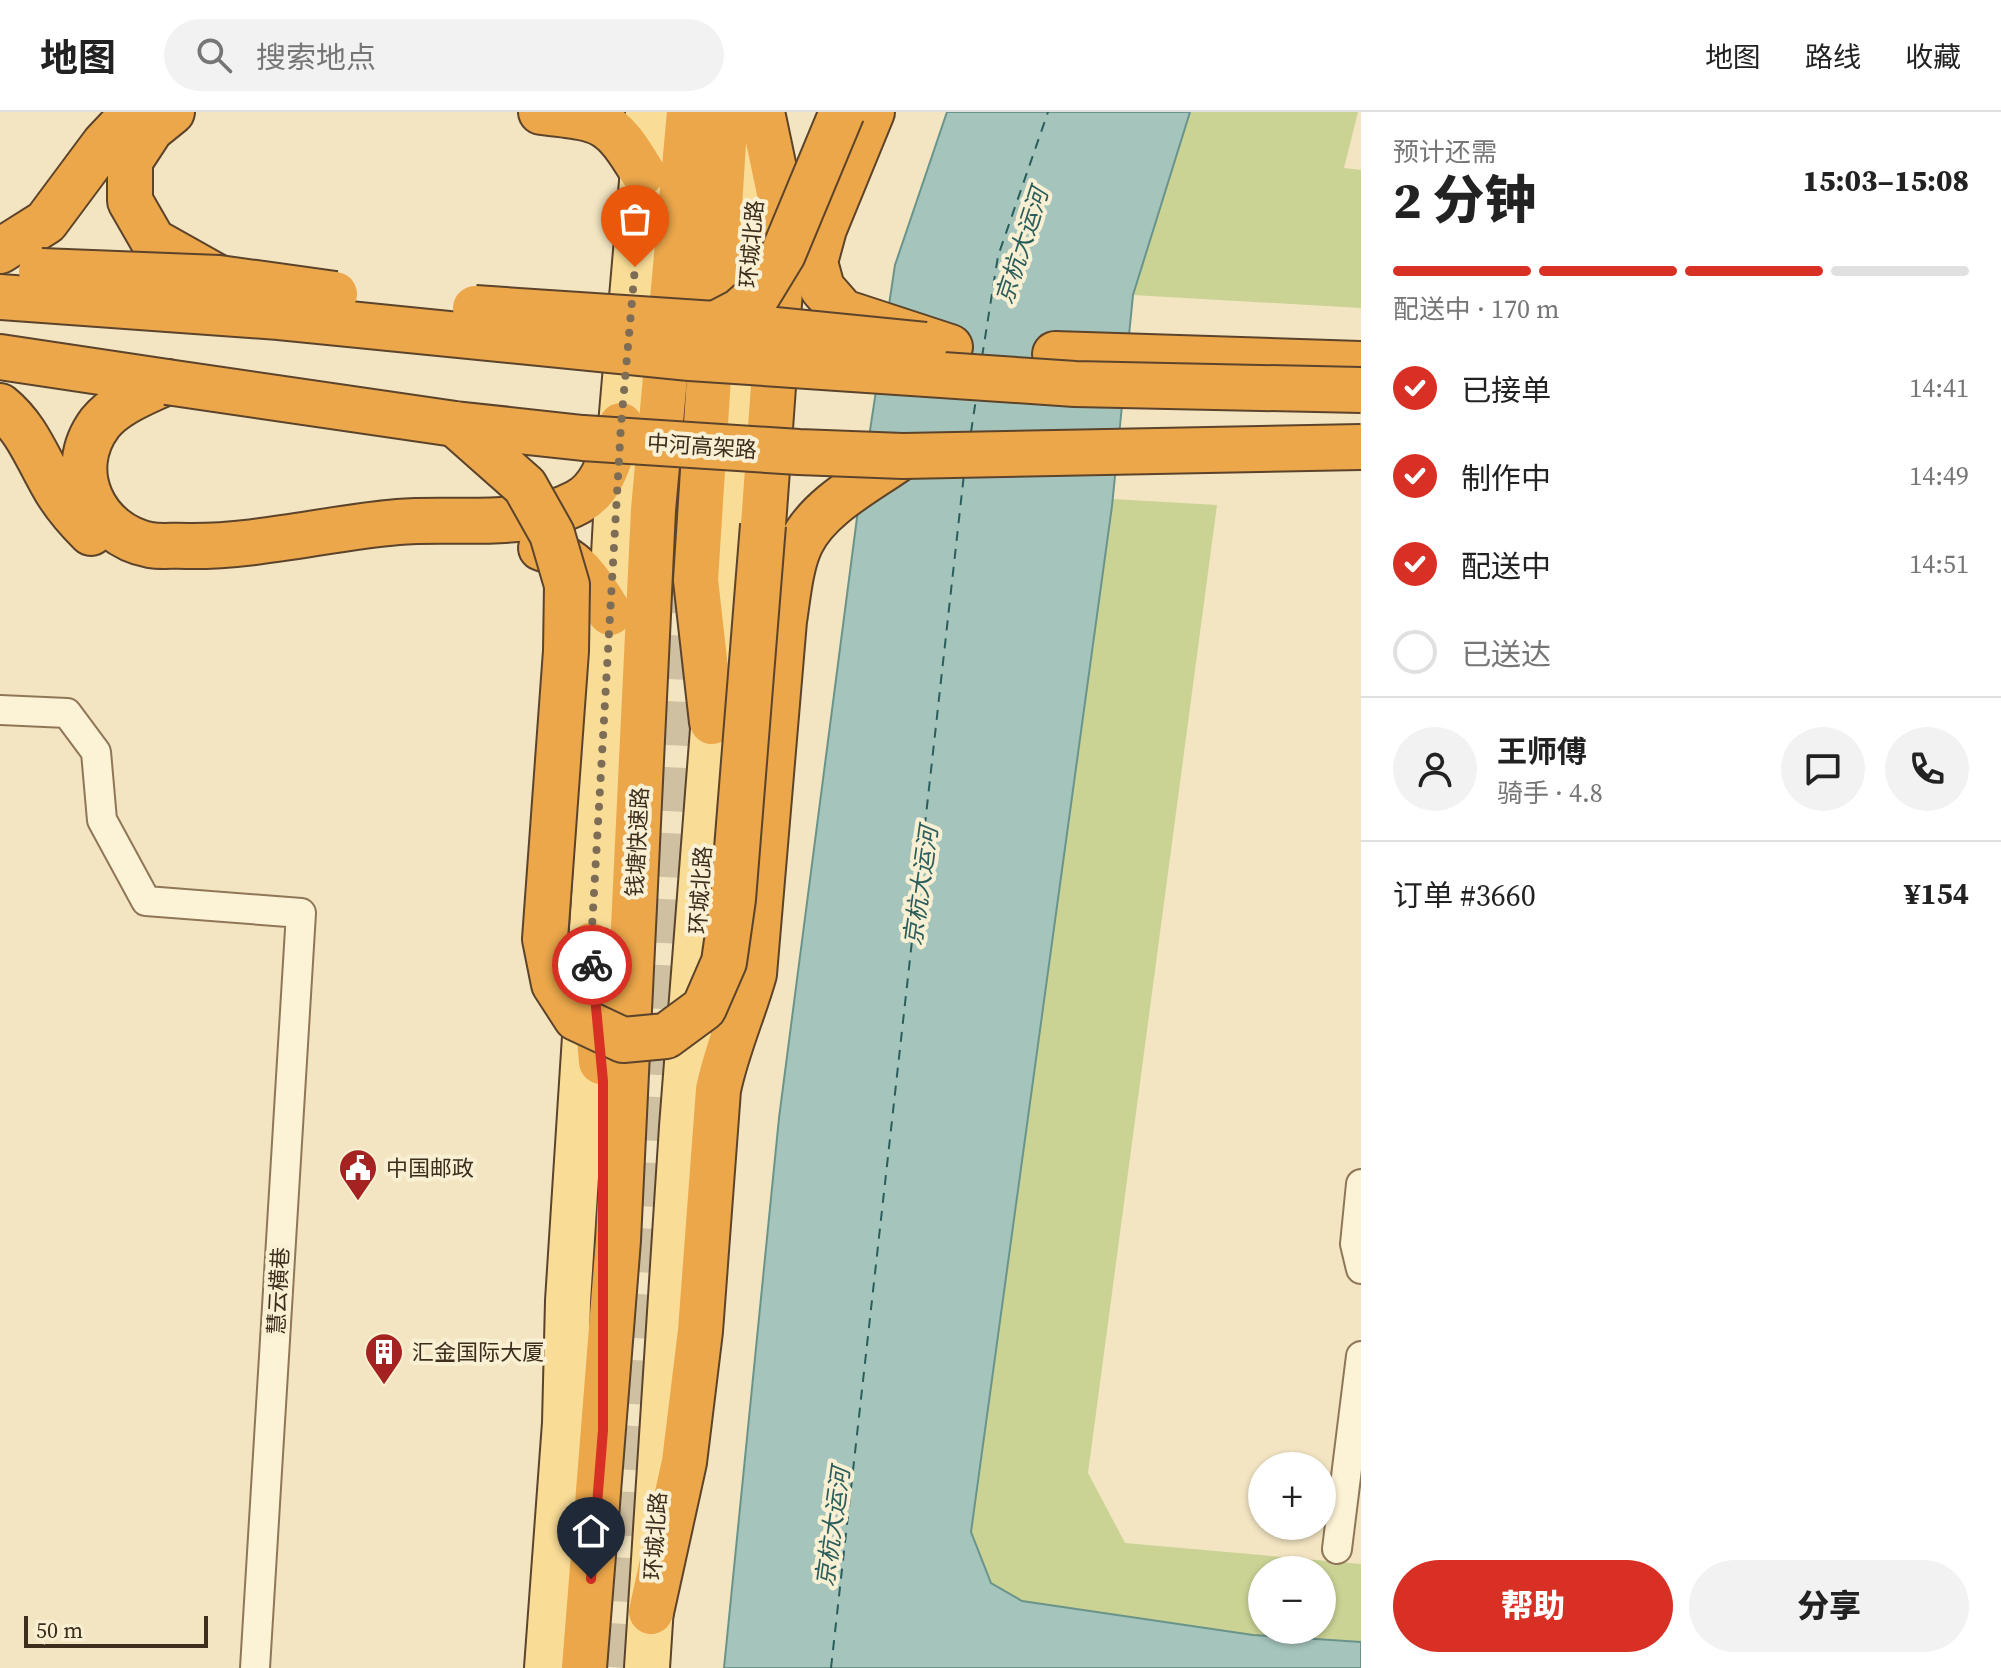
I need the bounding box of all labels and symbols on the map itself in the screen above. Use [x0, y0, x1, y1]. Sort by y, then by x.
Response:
water label: 京杭大运河 [987, 180, 1057, 308]
pin [601, 185, 669, 267]
street label: 环城北路 [732, 199, 770, 289]
street label: 中河高架路 [646, 427, 758, 465]
street label: 钱塘快速路 [619, 786, 655, 898]
water label: 京杭大运河 [896, 820, 946, 948]
street label: 环城北路 [682, 845, 718, 935]
courier [552, 925, 632, 1005]
public building icon: 中国邮政 [337, 1147, 379, 1202]
place label: 中国邮政 [386, 1153, 474, 1183]
street label: 慧云横巷 [261, 1246, 295, 1336]
building icon: 汇金国际大厦 [363, 1331, 405, 1386]
place label: 汇金国际大厦 [412, 1337, 544, 1367]
water label: 京杭大运河 [808, 1461, 858, 1589]
street label: 环城北路 [637, 1491, 673, 1581]
pin [557, 1497, 625, 1579]
scale bar [24, 1612, 208, 1648]

